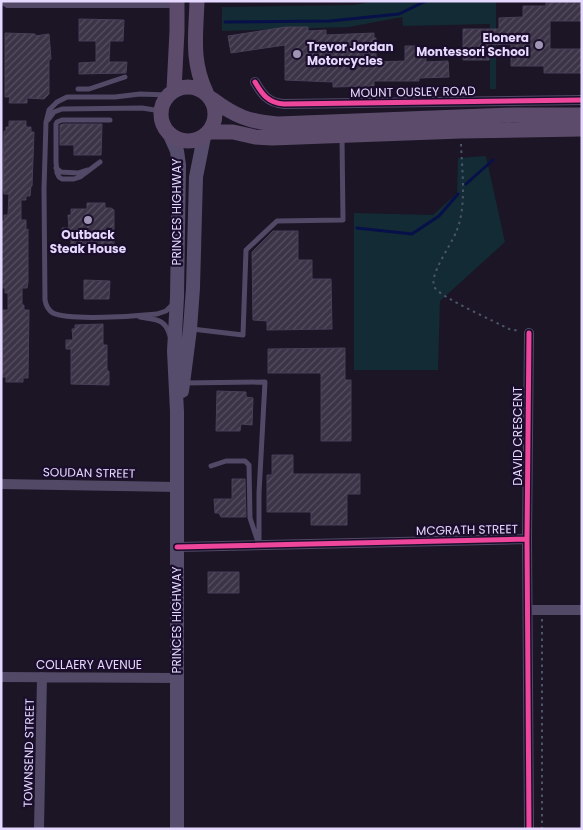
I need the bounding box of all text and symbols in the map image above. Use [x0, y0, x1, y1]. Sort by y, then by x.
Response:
place label: Elonera Montessori School [416, 29, 529, 60]
place label: Trevor Jordan Motorcycles [307, 38, 394, 69]
marker: Elonera Montessori School [533, 39, 545, 51]
marker: Trevor Jordan Motorcycles [291, 48, 303, 60]
street label: MOUNT OUSLEY ROAD [350, 82, 476, 101]
street label: PRINCES HIGHWAY [168, 158, 185, 266]
marker: Outback Steak House [82, 214, 94, 226]
place label: Outback Steak House [50, 226, 127, 257]
street label: DAVID CRESCENT [509, 386, 526, 486]
street label: SOUDAN STREET [43, 463, 136, 482]
street label: MCGRATH STREET [416, 520, 519, 539]
street label: PRINCES HIGHWAY [168, 566, 185, 674]
street label: COLLAERY AVENUE [36, 656, 142, 673]
street label: TOWNSEND STREET [19, 698, 38, 808]

